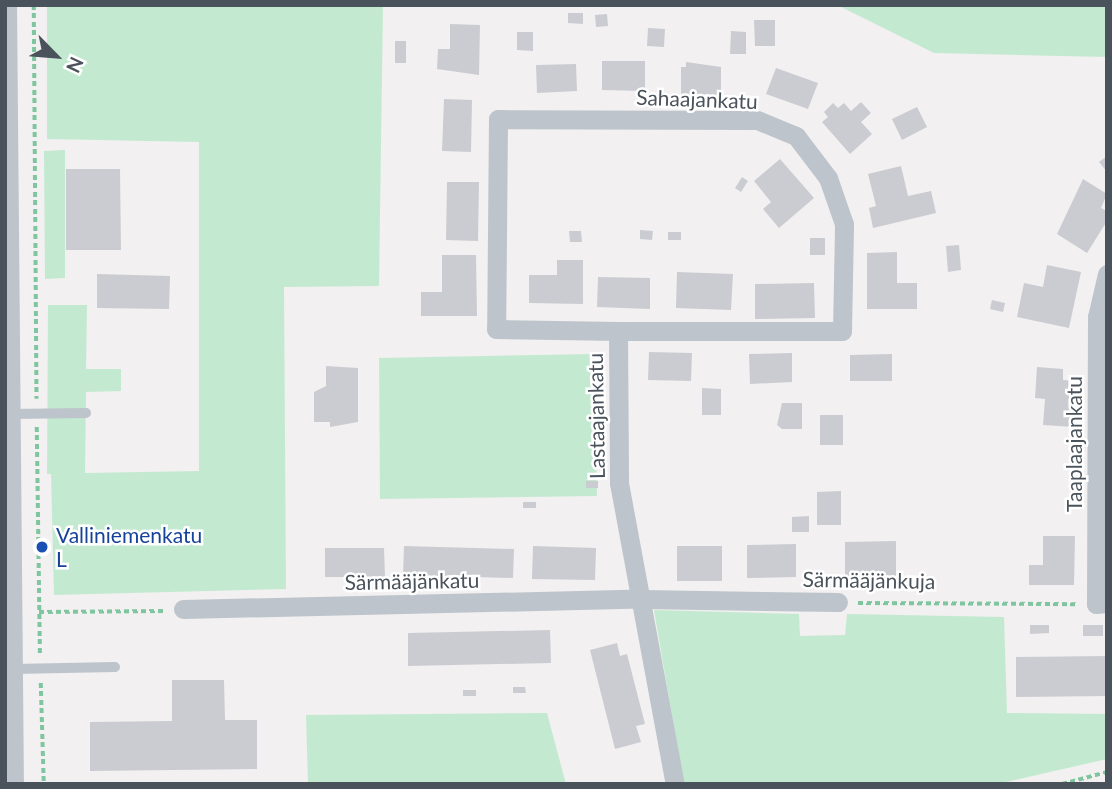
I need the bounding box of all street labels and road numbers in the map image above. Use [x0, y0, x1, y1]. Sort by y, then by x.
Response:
street label: Sahaajankatu [636, 84, 758, 114]
street label: Lastaajankatu [582, 353, 610, 479]
street label: Taaplaajankatu [1061, 376, 1087, 512]
street label: Särmääjänkuja [803, 566, 935, 594]
street label: Särmääjänkatu [344, 567, 480, 595]

